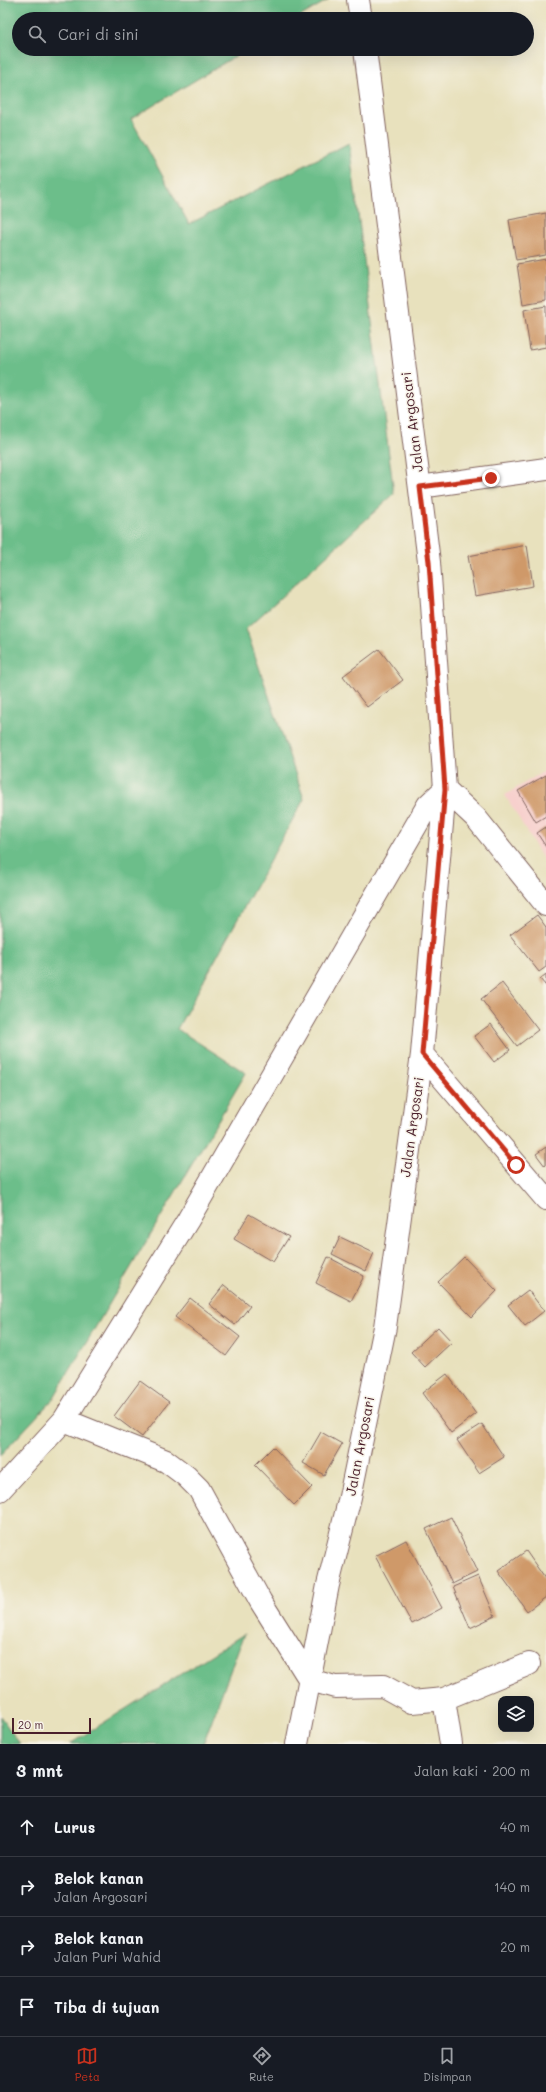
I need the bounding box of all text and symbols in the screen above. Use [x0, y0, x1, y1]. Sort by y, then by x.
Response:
search box [12, 12, 534, 56]
icon: search [26, 23, 48, 45]
text: Cari di sini [58, 24, 139, 44]
street label: Jalan Argosari [396, 371, 427, 473]
route end [482, 469, 500, 487]
street label: Jalan Argosari [395, 1076, 428, 1178]
route start [507, 1156, 525, 1174]
street label: Jalan Argosari [341, 1395, 378, 1497]
map controls [498, 1696, 534, 1732]
button: layers [498, 1696, 534, 1732]
scale bar [12, 1716, 91, 1735]
text: 20 m [18, 1717, 43, 1732]
text: 3 mnt [16, 1759, 63, 1781]
text: Jalan kaki · 200 m [414, 1762, 530, 1779]
icon: ahead [16, 1816, 38, 1838]
text: Lurus [54, 1817, 95, 1837]
text: 40 m [500, 1818, 530, 1835]
text: Belok kanan [54, 1868, 143, 1888]
icon: right [16, 1876, 38, 1898]
text: 140 m [494, 1878, 530, 1895]
text: Jalan Argosari [54, 1888, 148, 1905]
text: Belok kanan [54, 1928, 143, 1948]
icon: right [16, 1936, 38, 1958]
text: 20 m [500, 1938, 530, 1955]
text: Jalan Puri Wahid [54, 1948, 161, 1965]
icon: arrive [16, 1996, 38, 2018]
text: Tiba di tujuan [54, 1997, 159, 2017]
tab: Peta [75, 2045, 100, 2084]
tab: Rute [249, 2045, 274, 2084]
tab: Disimpan [423, 2045, 471, 2084]

